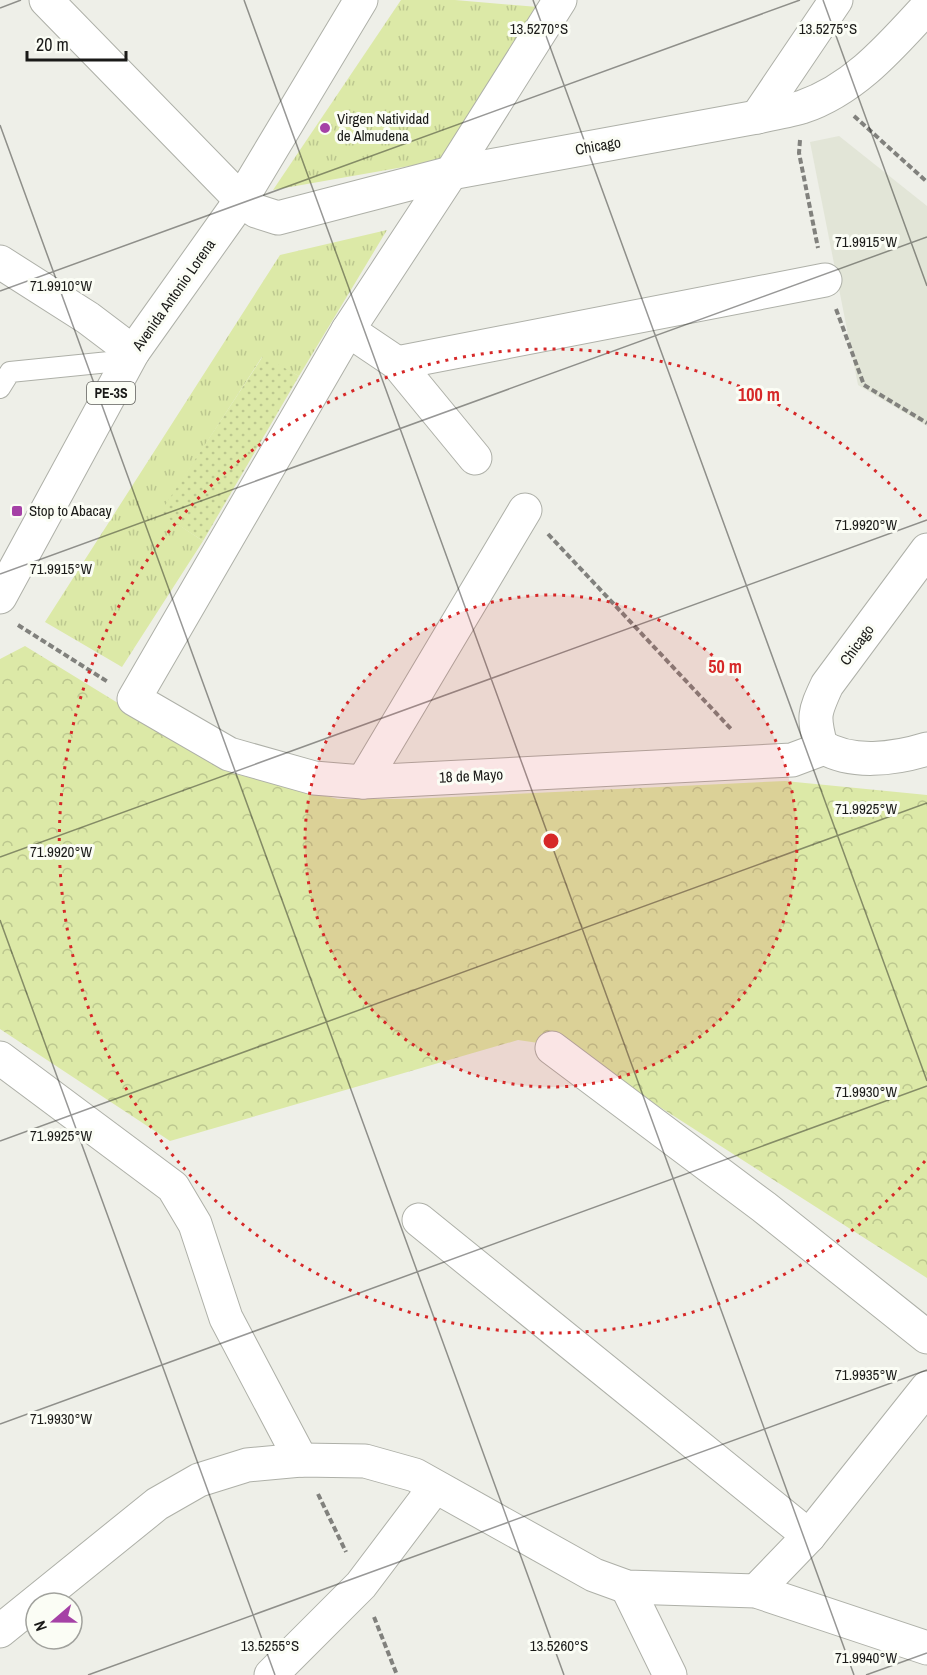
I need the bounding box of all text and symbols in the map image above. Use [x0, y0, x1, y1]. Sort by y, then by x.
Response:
text: 13.5270°S [510, 18, 568, 39]
text: 13.5275°S [799, 18, 857, 39]
scale bar [27, 24, 126, 62]
text: 20 m [36, 32, 69, 57]
place label: Virgen Natividad de Almudena [337, 108, 429, 146]
marker: Virgen Natividad de Almudena [318, 121, 332, 135]
street label: Chicago [574, 131, 622, 160]
text: 71.9915°W [835, 231, 897, 252]
street label: Avenida Antonio Lorena [127, 235, 220, 356]
text: 71.9910°W [30, 275, 92, 296]
road number: PE-3S [87, 382, 135, 404]
text: 100 m [738, 382, 780, 407]
place label: Stop to Abacay [29, 500, 113, 521]
marker: Stop to Abacay [10, 504, 24, 518]
text: 71.9920°W [835, 514, 897, 535]
text: 71.9915°W [30, 558, 92, 579]
street label: Chicago [835, 620, 879, 669]
text: 50 m [708, 654, 742, 679]
street label: 18 de Mayo [438, 763, 504, 788]
text: 71.9925°W [835, 798, 897, 819]
centre of rings [541, 831, 561, 851]
text: 71.9920°W [30, 841, 92, 862]
text: 71.9930°W [835, 1081, 897, 1102]
text: 71.9925°W [30, 1125, 92, 1146]
text: 71.9935°W [835, 1364, 897, 1385]
text: 71.9930°W [30, 1408, 92, 1429]
north arrow [24, 1591, 84, 1651]
text: N [28, 1618, 52, 1634]
text: 13.5255°S [241, 1635, 299, 1656]
text: 13.5260°S [530, 1635, 588, 1656]
text: 71.9940°W [835, 1647, 897, 1668]

